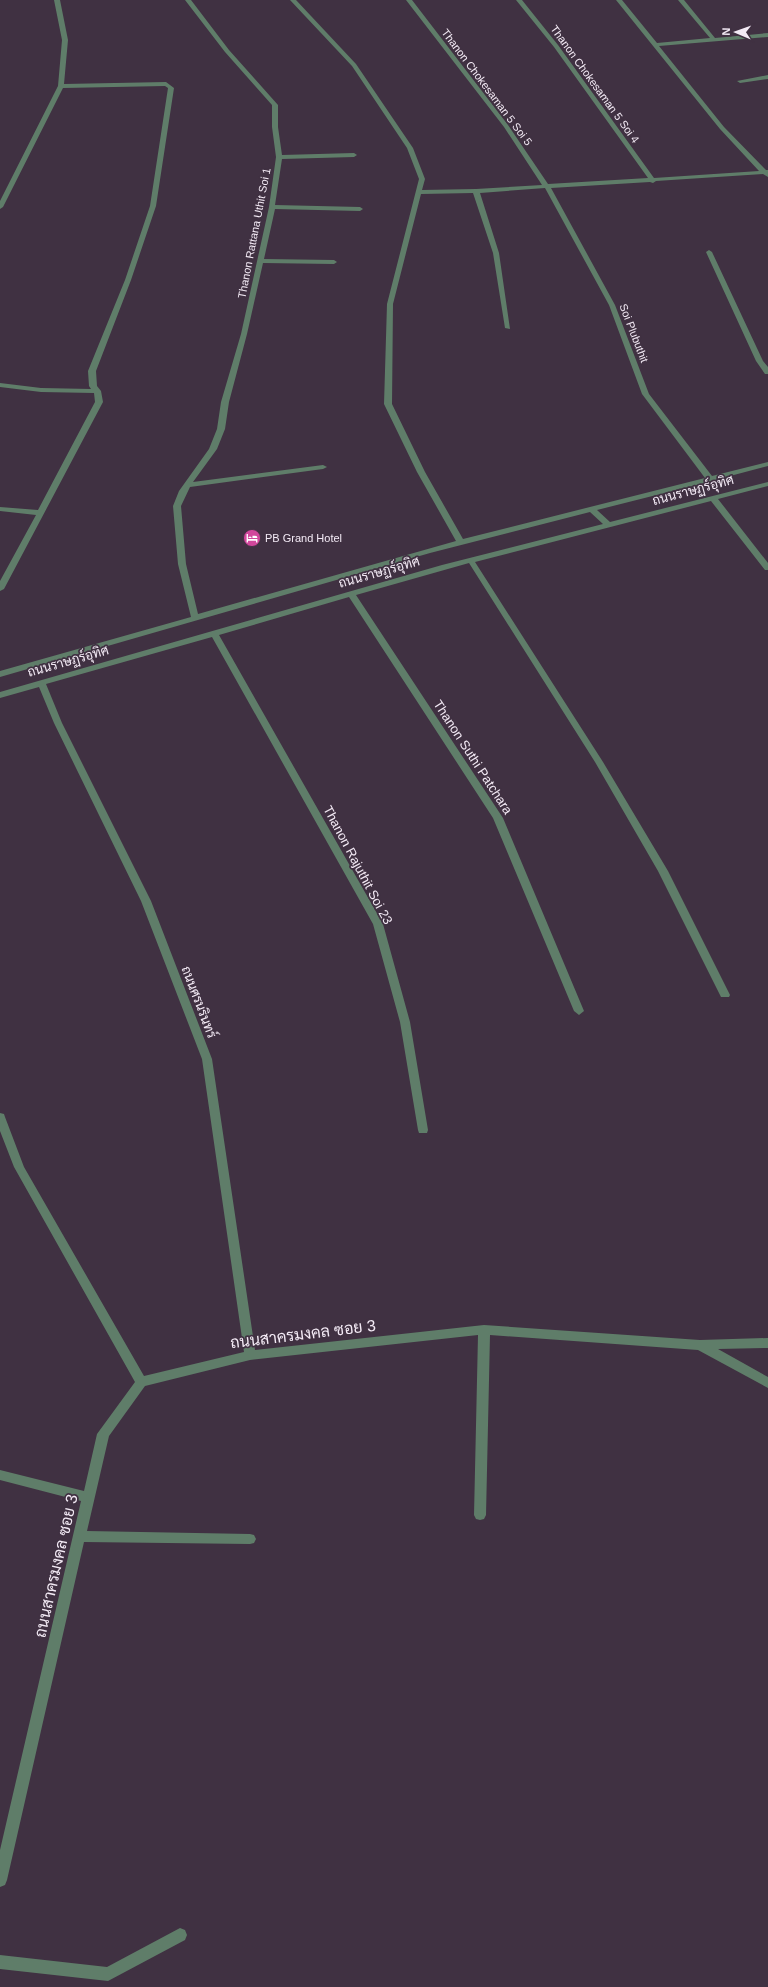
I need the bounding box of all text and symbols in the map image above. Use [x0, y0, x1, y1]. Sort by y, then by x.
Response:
north arrow [716, 12, 756, 52]
street label: Thanon Chokesaman 5 Soi 4 [548, 23, 642, 145]
street label: Thanon Chokesaman 5 Soi 5 [439, 26, 535, 148]
text: N [720, 27, 732, 36]
street label: Thanon Rattana Uthit Soi 1 [235, 167, 273, 299]
street label: Soi Plubuthit [617, 302, 651, 364]
street label: ถนนราษฏร์อุทิศ [650, 470, 736, 510]
hotel icon: PB Grand Hotel [242, 528, 262, 548]
place label: PB Grand Hotel [265, 532, 342, 544]
street label: ถนนราษฏร์อุทิศ [336, 551, 422, 593]
street label: ถนนราษฏร์อุทิศ [25, 640, 111, 682]
street label: Thanon Suthi Patchara [430, 697, 516, 817]
street label: Thanon Rajuthit Soi 23 [320, 803, 396, 927]
street label: ถนนศรนรินทร์ [178, 963, 221, 1040]
street label: ถนนสาครมงคล ซอย 3 [229, 1317, 377, 1351]
street label: ถนนสาครมงคล ซอย 3 [31, 1493, 81, 1639]

